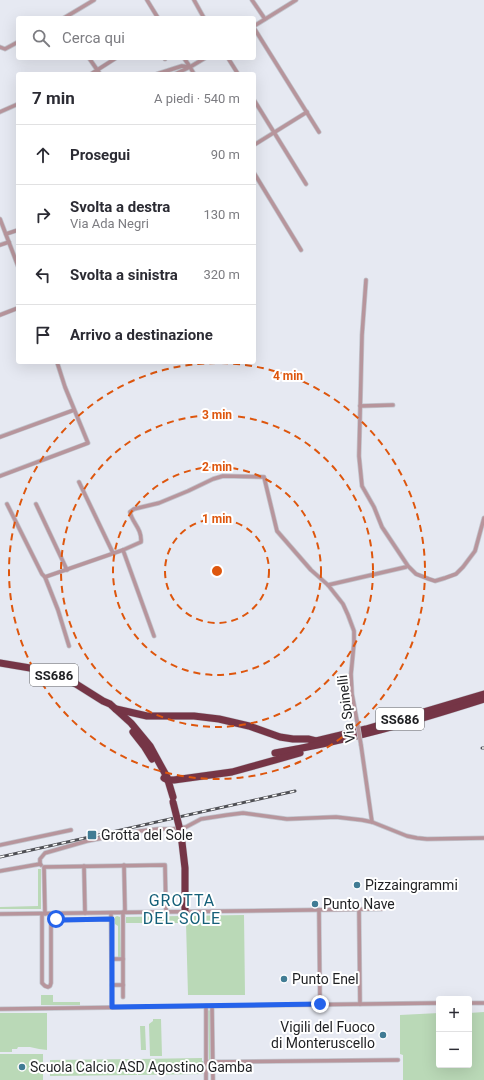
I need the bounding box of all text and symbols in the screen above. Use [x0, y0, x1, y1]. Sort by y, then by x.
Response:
search box [16, 16, 256, 60]
icon: search [30, 27, 52, 49]
text: Cerca qui [62, 29, 125, 47]
text: 7 min [32, 88, 75, 108]
text: A piedi · 540 m [154, 91, 240, 106]
icon: ahead [32, 144, 54, 166]
text: Prosegui [70, 146, 130, 164]
text: 90 m [211, 147, 240, 162]
text: Svolta a destra [70, 198, 170, 216]
icon: right [32, 204, 54, 226]
text: 130 m [203, 207, 240, 222]
text: Via Ada Negri [70, 216, 149, 231]
icon: left [32, 264, 54, 286]
text: Svolta a sinistra [70, 266, 178, 284]
text: 320 m [203, 267, 240, 282]
icon: arrive [32, 324, 54, 346]
text: Arrivo a destinazione [70, 326, 213, 344]
text: 4 min [273, 369, 303, 383]
text: 3 min [202, 408, 232, 422]
text: 2 min [202, 460, 232, 474]
text: 1 min [202, 512, 232, 526]
centre of rings [210, 564, 224, 578]
road number: SS686 [30, 664, 78, 686]
street label: Via Spinelli [334, 674, 358, 744]
road number: SS686 [376, 708, 424, 730]
place label: Grotta del Sole [101, 827, 193, 843]
marker: Grotta del Sole [86, 829, 98, 841]
place label: Pizzaingrammi [365, 877, 458, 893]
marker: Pizzaingrammi [352, 880, 362, 890]
district label: GROTTA DEL SOLE [143, 891, 221, 928]
place label: Punto Nave [323, 896, 395, 912]
marker: Punto Nave [310, 899, 320, 909]
route start [47, 910, 65, 928]
place label: Punto Enel [292, 971, 359, 987]
marker: Punto Enel [279, 974, 289, 984]
route end [311, 995, 329, 1013]
map controls [436, 996, 472, 1068]
button: + [436, 996, 472, 1032]
place label: Vigili del Fuoco di Monteruscello [271, 1019, 375, 1051]
marker: Vigili del Fuoco di Monteruscello [378, 1030, 388, 1040]
button: − [436, 1032, 472, 1068]
place label: Scuola Calcio ASD Agostino Gamba [30, 1059, 253, 1075]
marker: Scuola Calcio ASD Agostino Gamba [17, 1062, 27, 1072]

